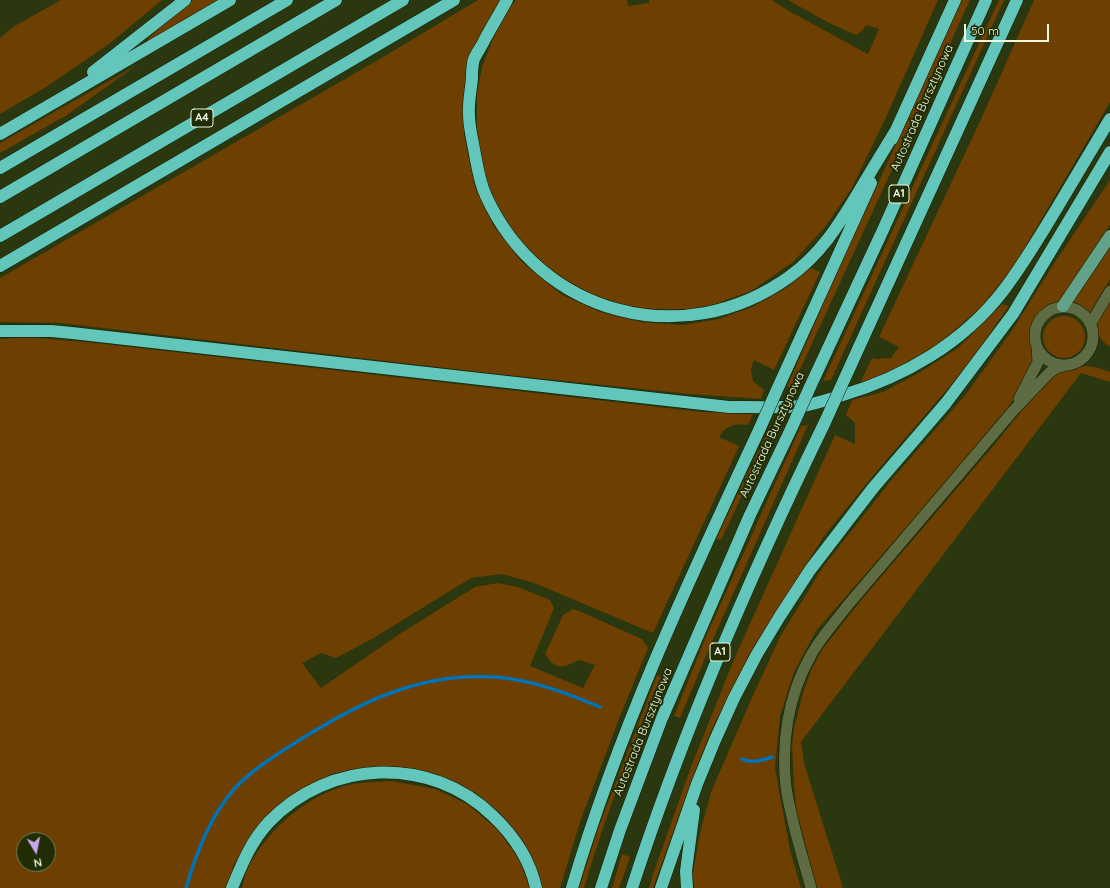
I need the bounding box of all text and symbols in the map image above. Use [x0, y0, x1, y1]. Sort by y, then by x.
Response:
scale bar [966, 16, 1051, 42]
text: 50 m [971, 23, 999, 38]
street label: Autostrada Bursztynowa [888, 42, 956, 174]
road number: A4 [191, 109, 213, 127]
road number: A1 [889, 185, 909, 203]
street label: Autostrada Bursztynowa [737, 370, 807, 500]
road number: A1 [710, 643, 730, 661]
street label: Autostrada Bursztynowa [611, 666, 675, 798]
north arrow [16, 832, 56, 872]
text: N [33, 855, 43, 870]

